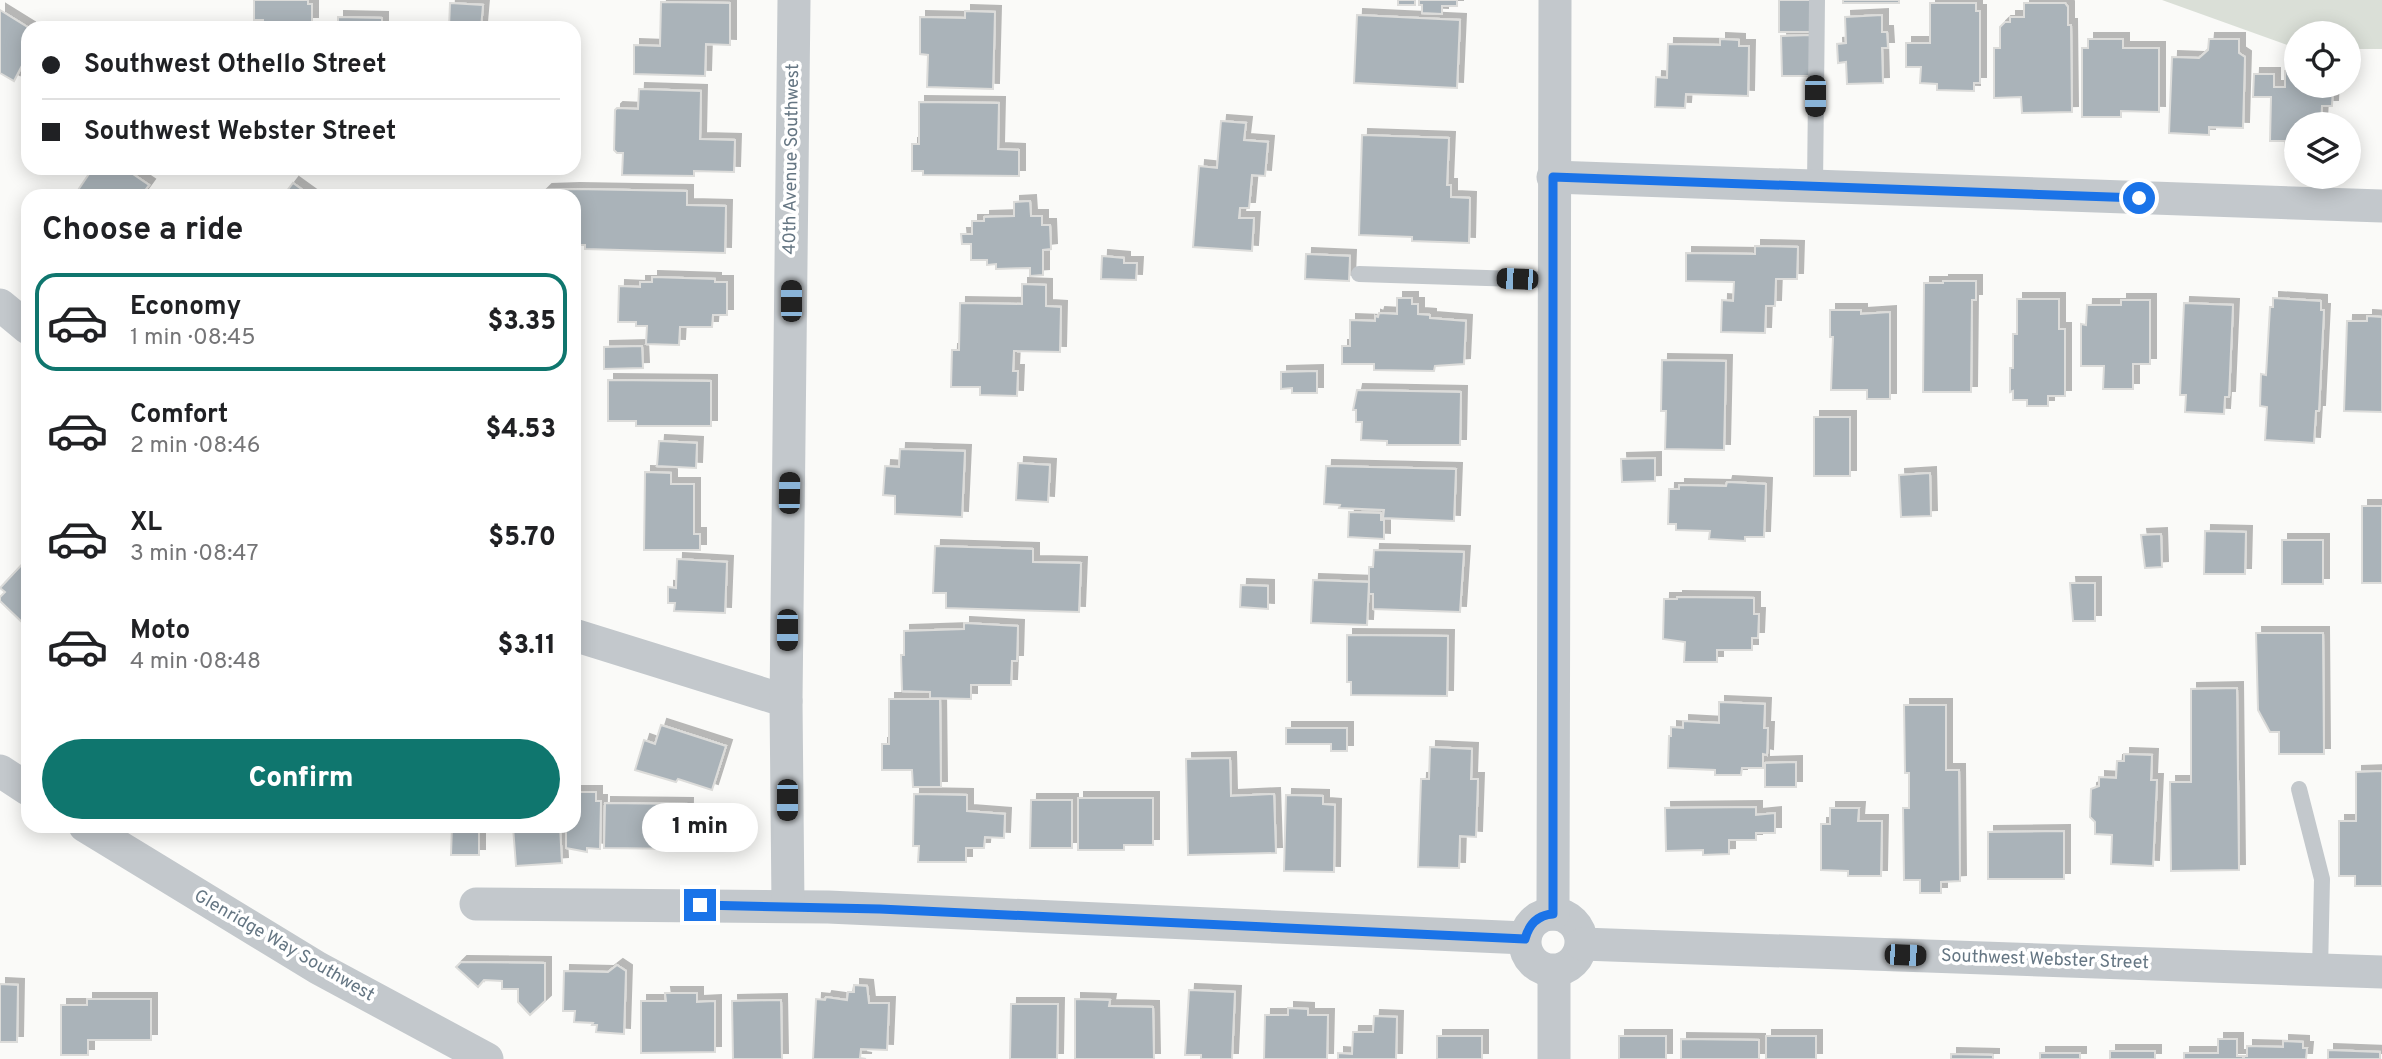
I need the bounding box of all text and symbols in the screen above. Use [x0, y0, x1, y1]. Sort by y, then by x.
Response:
map controls [2284, 21, 2361, 189]
button: locate [2284, 21, 2361, 98]
text: Southwest Othello Street [84, 49, 387, 82]
street label: 40th Avenue Southwest [779, 63, 805, 255]
car [1805, 75, 1826, 117]
button: layers [2284, 112, 2361, 189]
text: Southwest Webster Street [84, 116, 396, 149]
route start [2123, 182, 2155, 214]
text: Choose a ride [42, 211, 243, 251]
car [1496, 268, 1539, 290]
car [781, 280, 802, 322]
icon: car [46, 291, 109, 354]
text: Economy [130, 291, 241, 324]
text: $3.35 [488, 306, 556, 339]
text: 1 min · 08:45 [130, 324, 256, 353]
icon: car [46, 399, 109, 462]
text: Comfort [130, 399, 228, 432]
text: $4.53 [485, 414, 556, 447]
text: 2 min · 08:46 [130, 432, 261, 461]
car [779, 472, 800, 514]
icon: car [46, 507, 109, 570]
text: XL [130, 507, 162, 540]
text: $5.70 [488, 522, 556, 555]
text: 3 min · 08:47 [130, 540, 258, 569]
car [777, 609, 798, 651]
icon: car [46, 615, 109, 678]
text: Moto [130, 615, 190, 648]
text: $3.11 [498, 630, 556, 663]
text: 4 min · 08:48 [130, 648, 261, 677]
button: Confirm [42, 739, 560, 819]
car [777, 779, 798, 821]
callout: 1 min [642, 804, 758, 852]
text: 1 min [672, 813, 728, 842]
street label: Glenridge Way Southwest [190, 885, 378, 1007]
route end [684, 889, 716, 921]
car [1884, 944, 1927, 966]
street label: Southwest Webster Street [1941, 945, 2149, 975]

